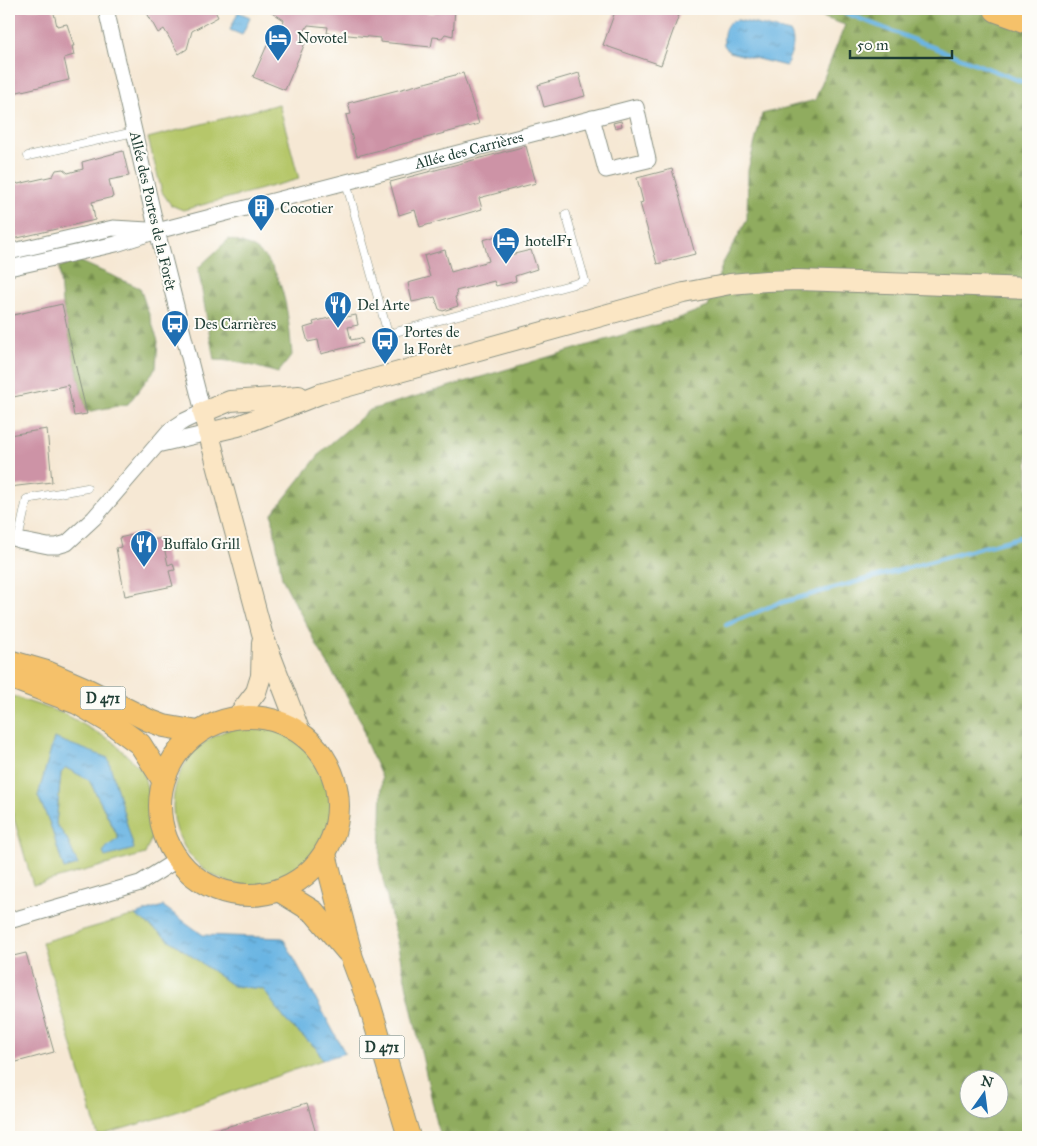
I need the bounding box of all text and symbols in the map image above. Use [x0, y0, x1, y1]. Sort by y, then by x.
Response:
hotel icon: Novotel [263, 23, 293, 62]
scale bar [850, 28, 952, 60]
place label: Novotel [297, 29, 348, 47]
text: 50 m [857, 36, 889, 54]
street label: Allée des Carrières [412, 127, 525, 173]
street label: Allée des Portes de la Forêt [126, 129, 180, 293]
building icon: Cocotier [246, 193, 276, 232]
place label: Cocotier [280, 199, 334, 217]
hotel icon: hotelF1 [491, 226, 521, 265]
place label: hotelF1 [525, 232, 572, 250]
restaurant icon: Del Arte [323, 290, 353, 329]
place label: Del Arte [357, 296, 410, 314]
bus stop icon: Des Carrières [160, 309, 190, 348]
place label: Des Carrières [194, 315, 276, 333]
place label: Portes de la Forêt [404, 323, 460, 358]
bus stop icon: Portes de la Forêt [370, 326, 400, 365]
restaurant icon: Buffalo Grill [129, 529, 159, 568]
place label: Buffalo Grill [163, 535, 241, 553]
road number: D 471 [80, 686, 126, 710]
road number: D 471 [360, 1036, 404, 1058]
north arrow [960, 1068, 1010, 1118]
text: N [979, 1072, 995, 1092]

